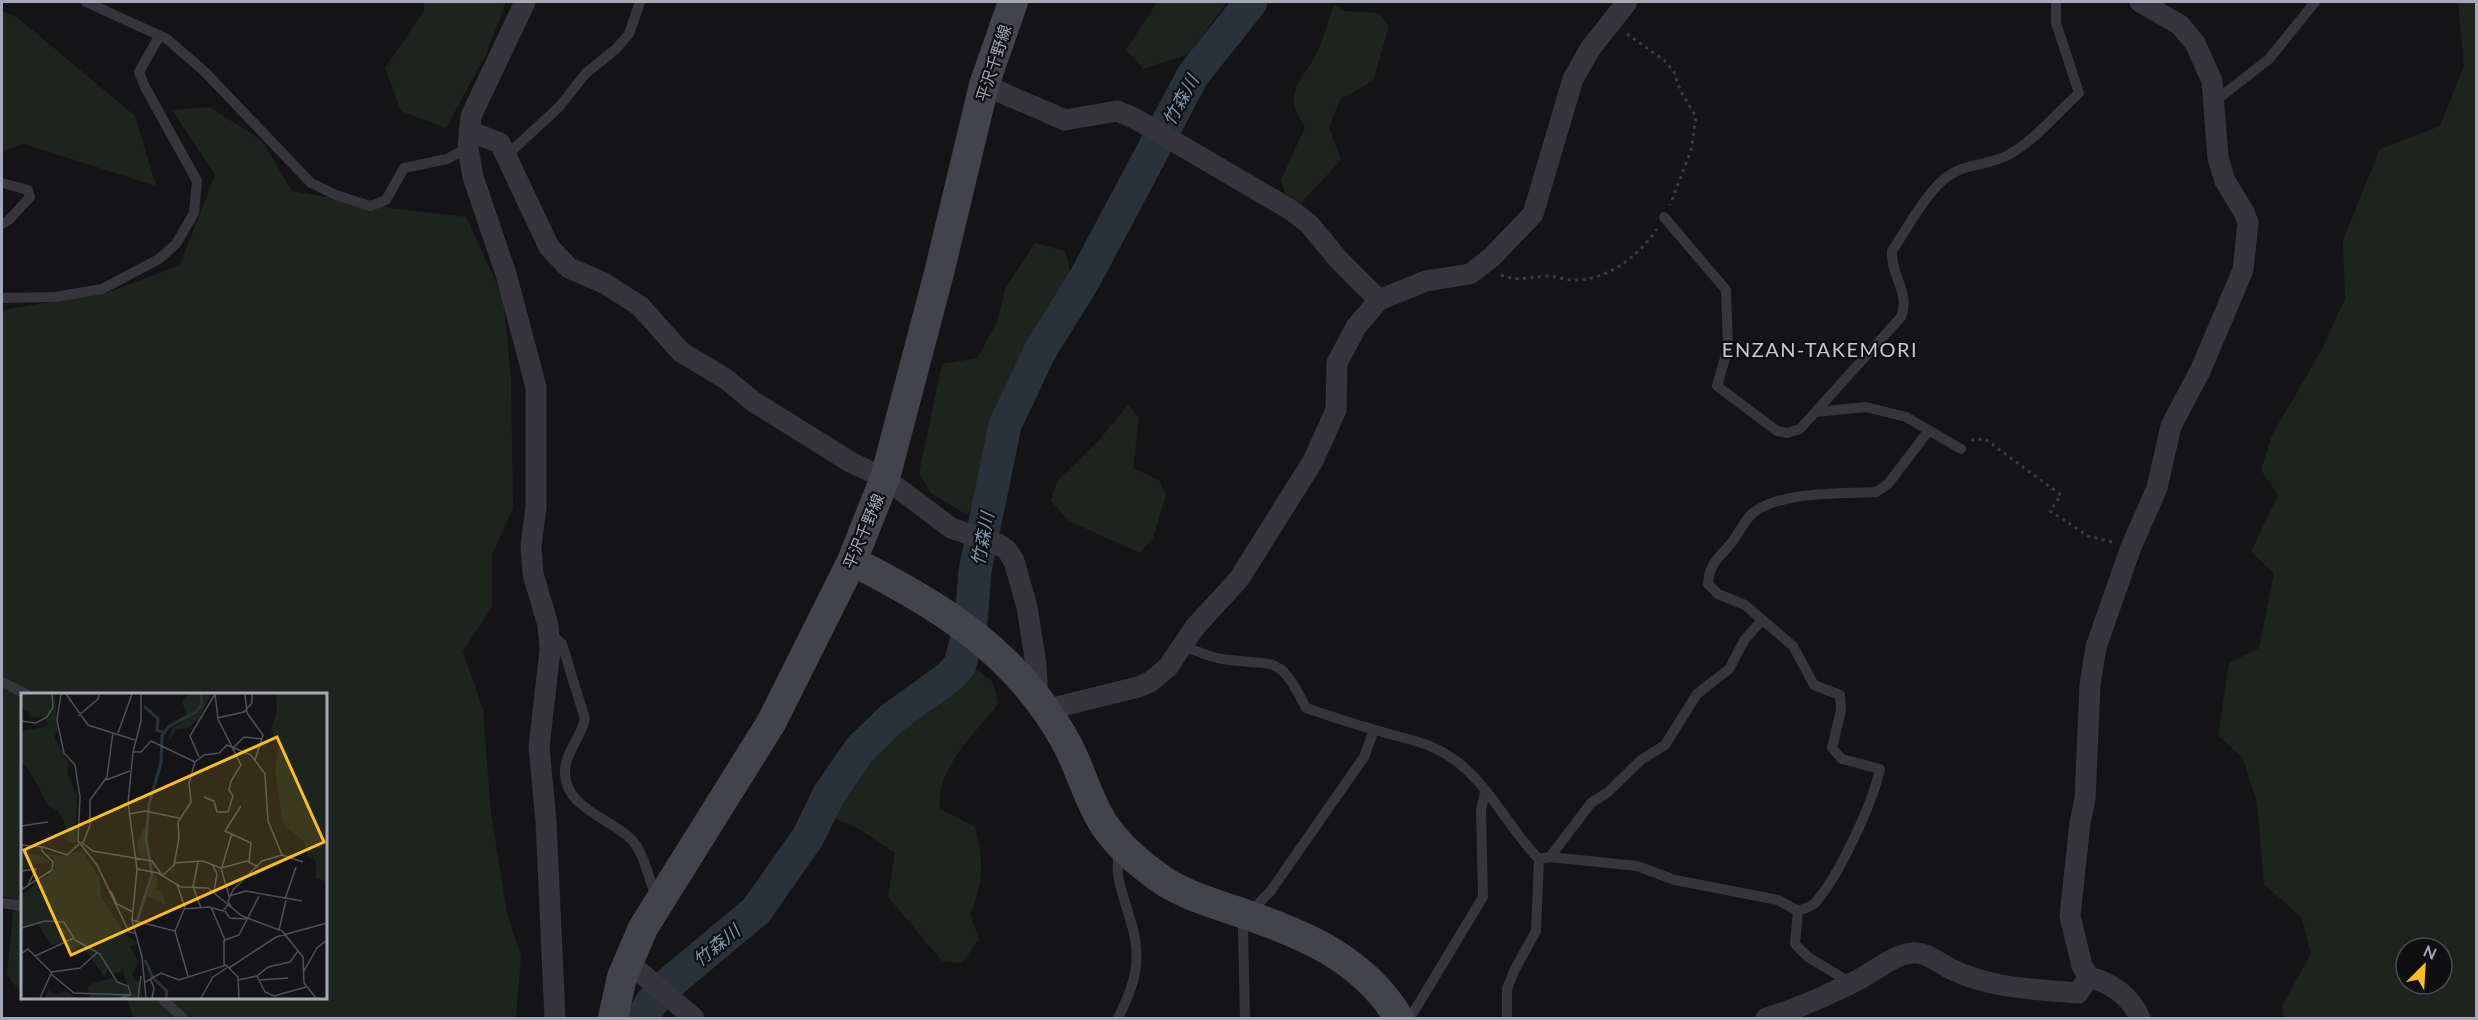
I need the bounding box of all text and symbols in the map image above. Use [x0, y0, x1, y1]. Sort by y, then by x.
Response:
street label: 平沢千野線 [972, 22, 1014, 104]
water label: 竹森川 [1157, 69, 1204, 129]
district label: ENZAN-TAKEMORI [1722, 337, 1918, 361]
street label: 平沢千野線 [839, 490, 887, 572]
water label: 竹森川 [966, 508, 998, 568]
inset map [21, 693, 327, 999]
water label: 竹森川 [688, 918, 745, 971]
north arrow [2394, 936, 2454, 996]
text: N [2421, 941, 2440, 963]

